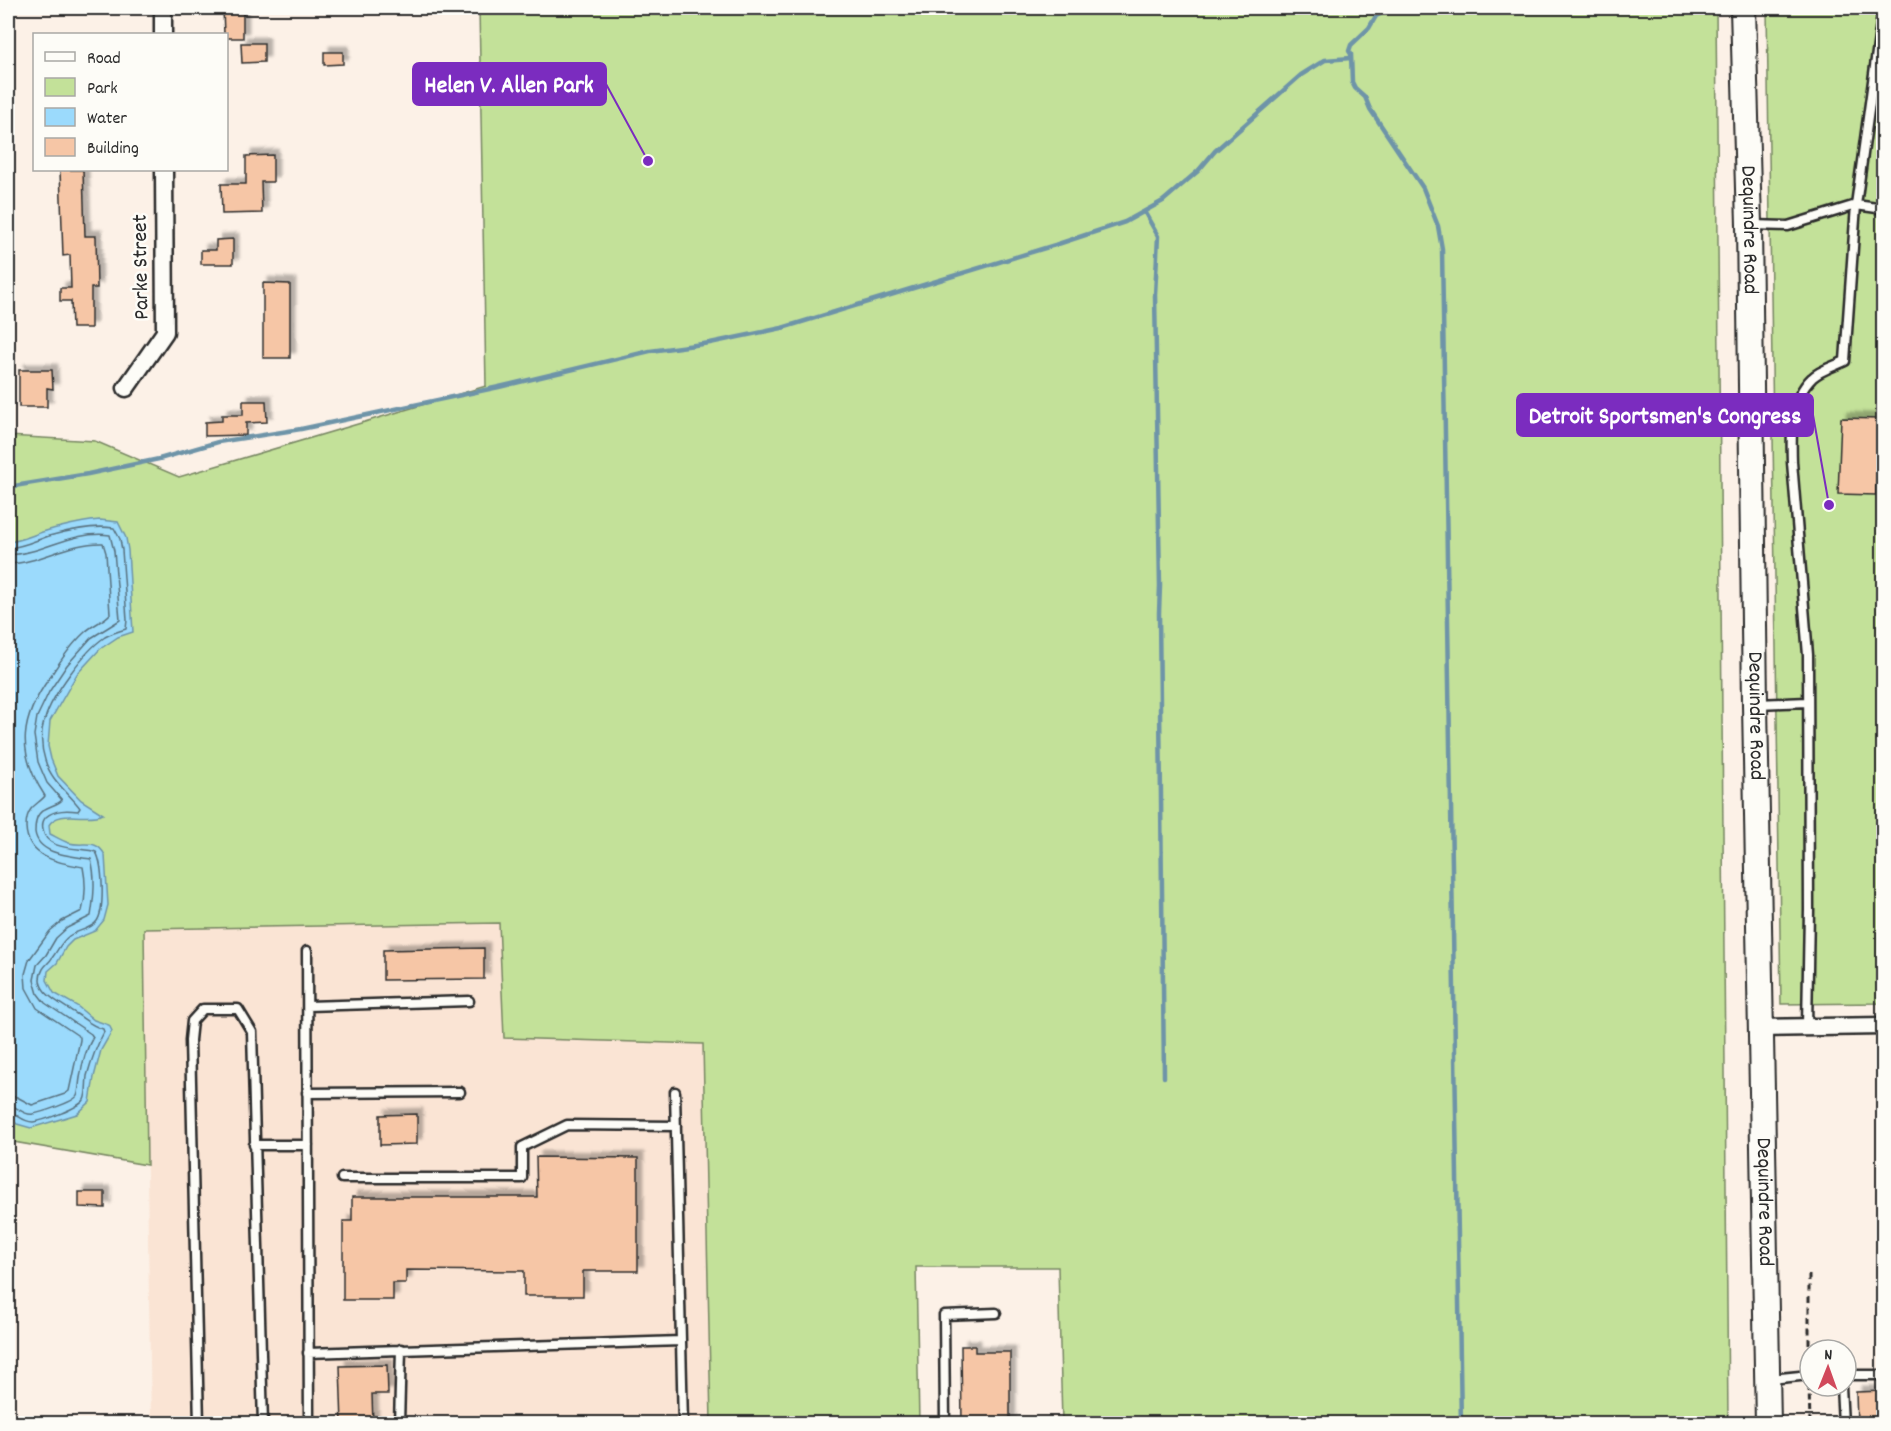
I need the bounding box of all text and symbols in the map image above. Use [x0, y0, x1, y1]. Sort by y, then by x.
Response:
legend [33, 33, 228, 171]
text: Road [87, 47, 121, 72]
callout: Helen V. Allen Park [413, 63, 606, 105]
text: Helen V. Allen Park [424, 70, 594, 104]
text: Park [87, 77, 118, 102]
text: Water [87, 107, 127, 132]
text: Building [87, 137, 139, 162]
street label: Dequindre Road [1732, 165, 1765, 295]
street label: Parke Street [126, 214, 158, 320]
callout: Detroit Sportsmen's Congress [1517, 394, 1813, 436]
text: Detroit Sportsmen's Congress [1529, 401, 1801, 435]
street label: Dequindre Road [1739, 651, 1772, 781]
street label: Dequindre Road [1747, 1137, 1781, 1267]
north arrow [1798, 1338, 1858, 1398]
text: N [1824, 1344, 1832, 1367]

